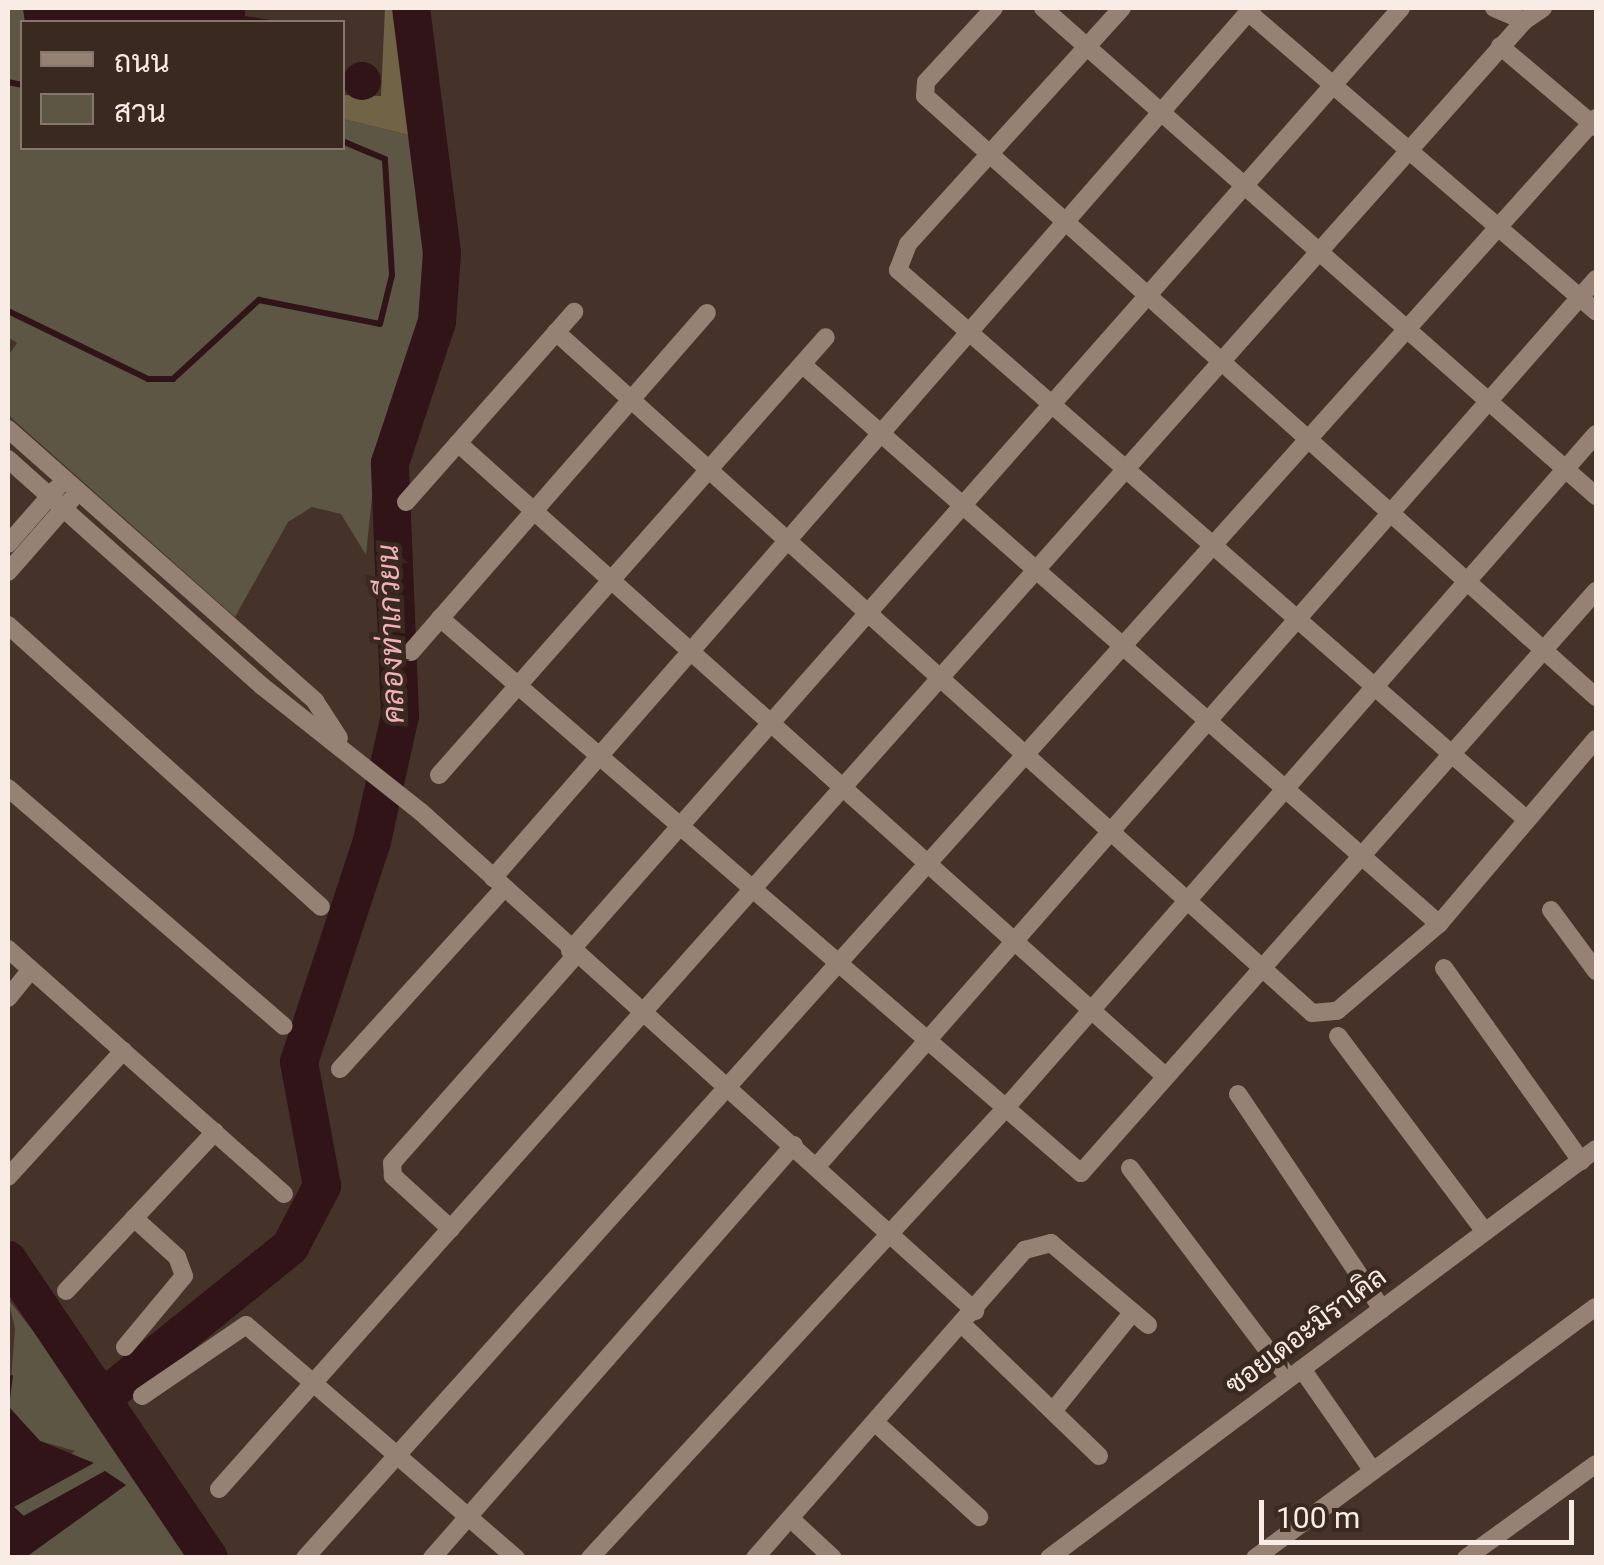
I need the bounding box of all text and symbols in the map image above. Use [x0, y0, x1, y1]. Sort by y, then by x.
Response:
legend [20, 20, 345, 150]
text: ถนน [114, 44, 170, 79]
text: สวน [114, 94, 166, 129]
water label: คลองท่าเกวียน [370, 544, 412, 724]
street label: ซอยเดอะมิราเคิล [1219, 1260, 1393, 1402]
scale bar [1264, 1480, 1579, 1542]
text: 100 m [1276, 1500, 1360, 1535]

